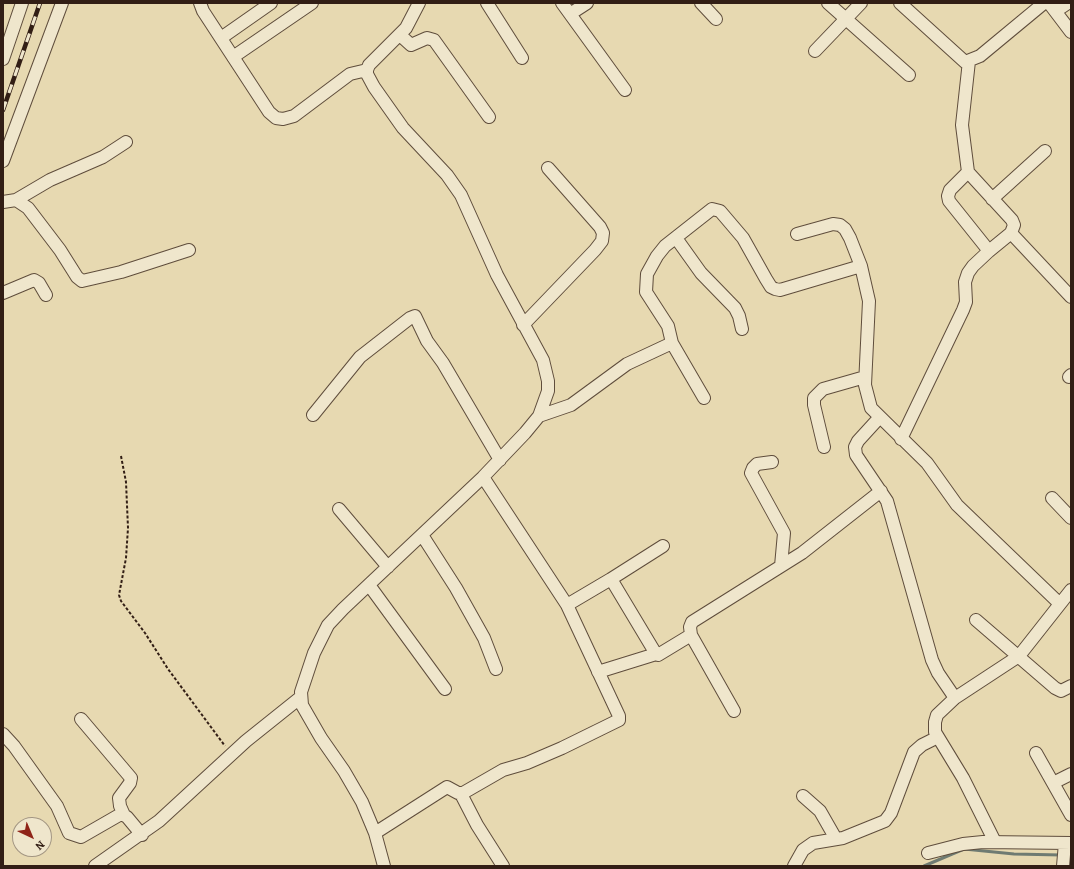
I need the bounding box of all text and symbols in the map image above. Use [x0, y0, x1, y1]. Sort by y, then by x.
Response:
north arrow [12, 817, 52, 857]
text: N [32, 837, 48, 853]

